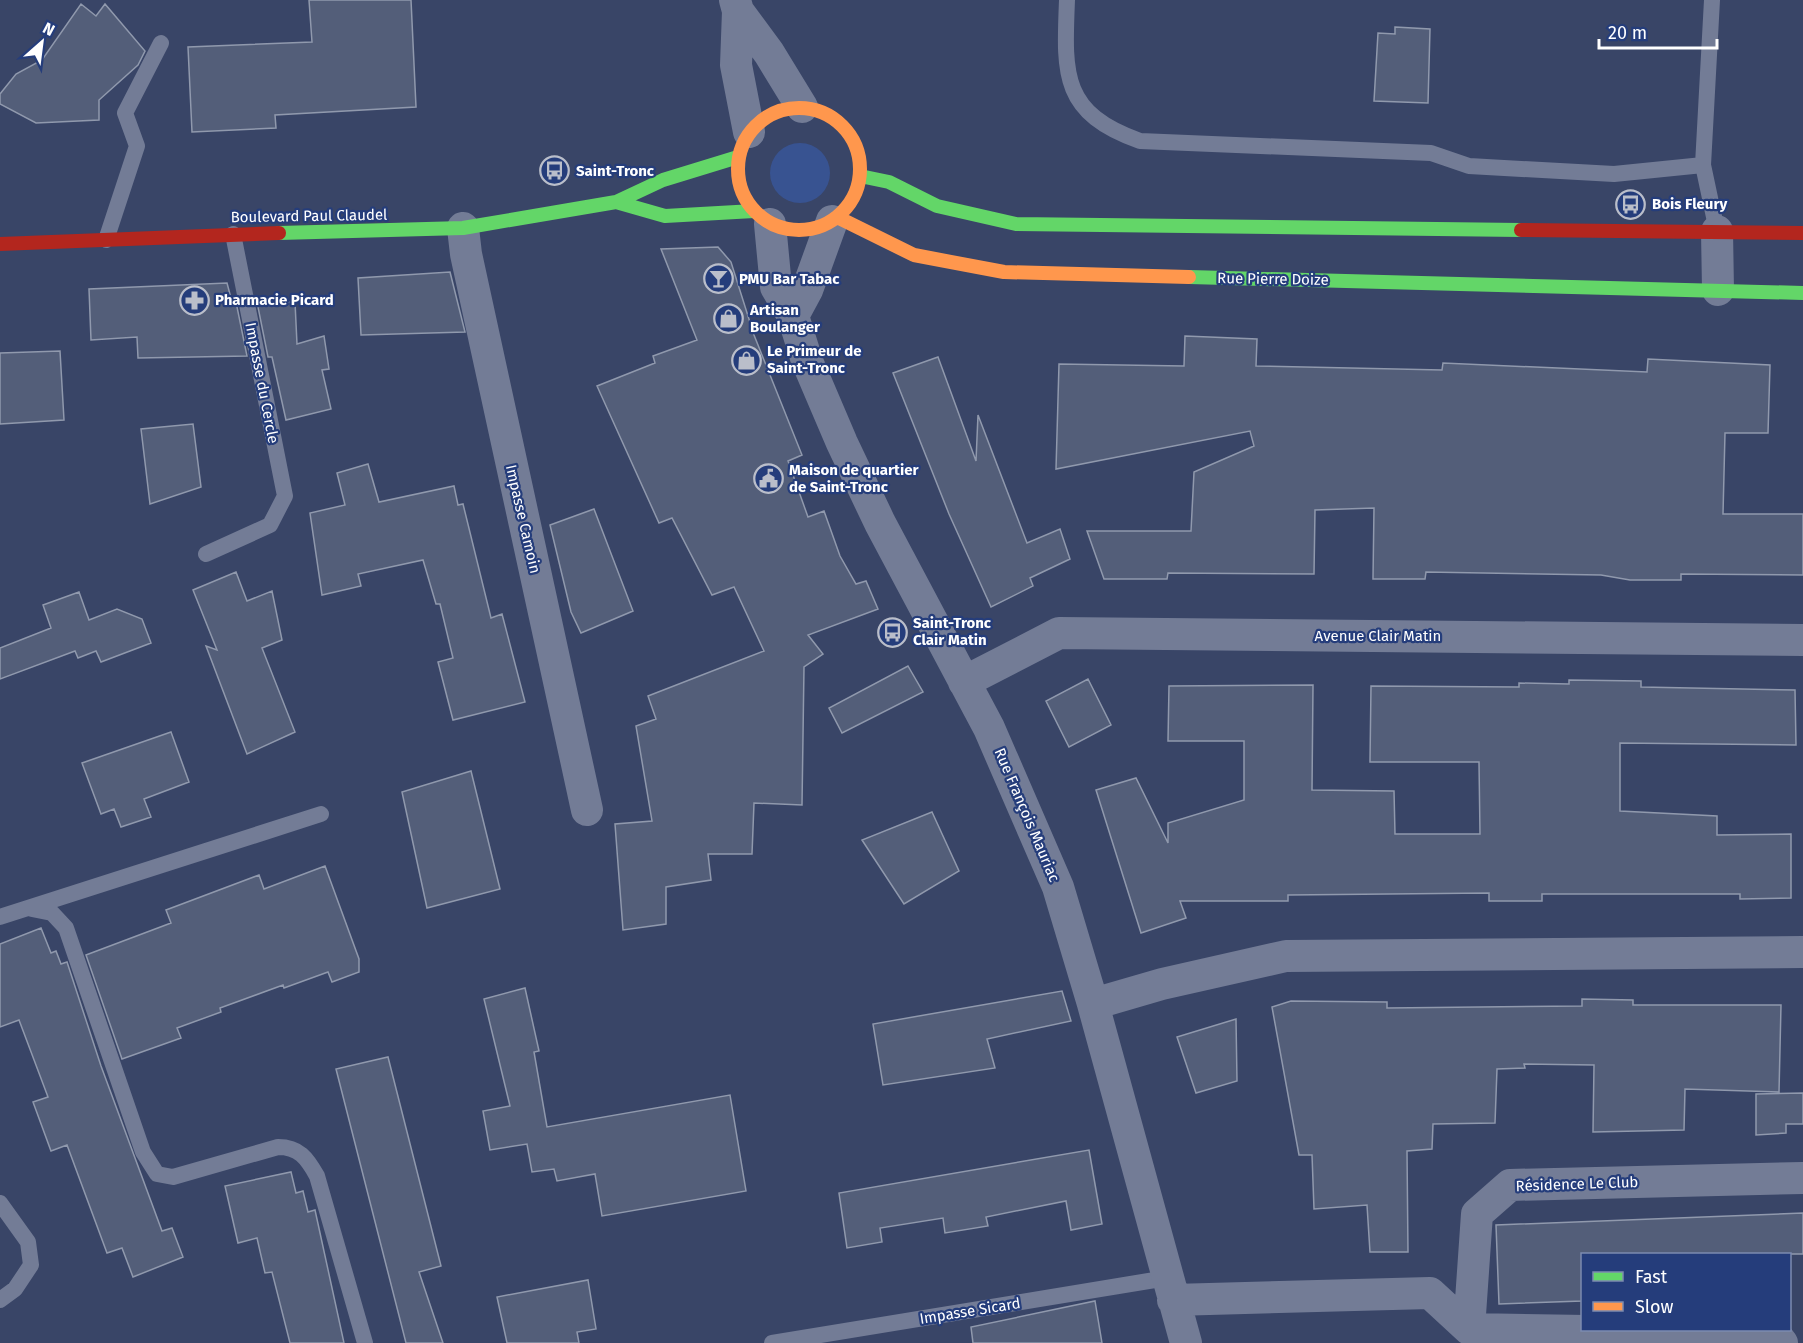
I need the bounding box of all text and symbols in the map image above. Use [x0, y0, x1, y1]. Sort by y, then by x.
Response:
north arrow [12, 12, 72, 72]
scale bar [1599, 12, 1718, 50]
text: N [40, 18, 58, 40]
text: 20 m [1608, 22, 1647, 44]
bus stop icon: Saint-Tronc [539, 155, 571, 187]
place label: Saint-Tronc [576, 162, 655, 180]
bus stop icon: Bois Fleury [1615, 188, 1647, 220]
place label: Bois Fleury [1652, 195, 1727, 213]
street label: Boulevard Paul Claudel [230, 206, 388, 226]
bar icon: PMU Bar Tabac [702, 263, 734, 295]
street label: Rue Pierre Doize [1217, 269, 1329, 289]
place label: PMU Bar Tabac [739, 270, 840, 288]
pharmacy icon: Pharmacie Picard [178, 284, 210, 316]
place label: Pharmacie Picard [215, 291, 334, 309]
place label: Artisan Boulanger [749, 301, 821, 336]
shop icon: Artisan Boulanger [713, 303, 745, 335]
street label: Impasse du Cercle [241, 321, 283, 445]
place label: Le Primeur de Saint-Tronc [767, 342, 862, 377]
shop icon: Le Primeur de Saint-Tronc [730, 344, 762, 376]
place label: Maison de quartier de Saint-Tronc [789, 461, 919, 496]
street label: Impasse Camoin [502, 463, 544, 575]
public building icon: Maison de quartier de Saint-Tronc [752, 463, 784, 495]
place label: Saint-Tronc Clair Matin [913, 614, 992, 649]
bus stop icon: Saint-Tronc Clair Matin [876, 616, 908, 648]
street label: Avenue Clair Matin [1315, 627, 1441, 645]
street label: Rue François Mauriac [991, 745, 1063, 885]
street label: Résidence Le Club [1515, 1173, 1639, 1195]
legend [1581, 1253, 1791, 1331]
text: Fast [1635, 1266, 1668, 1288]
street label: Impasse Sicard [918, 1294, 1022, 1328]
text: Slow [1635, 1296, 1674, 1318]

